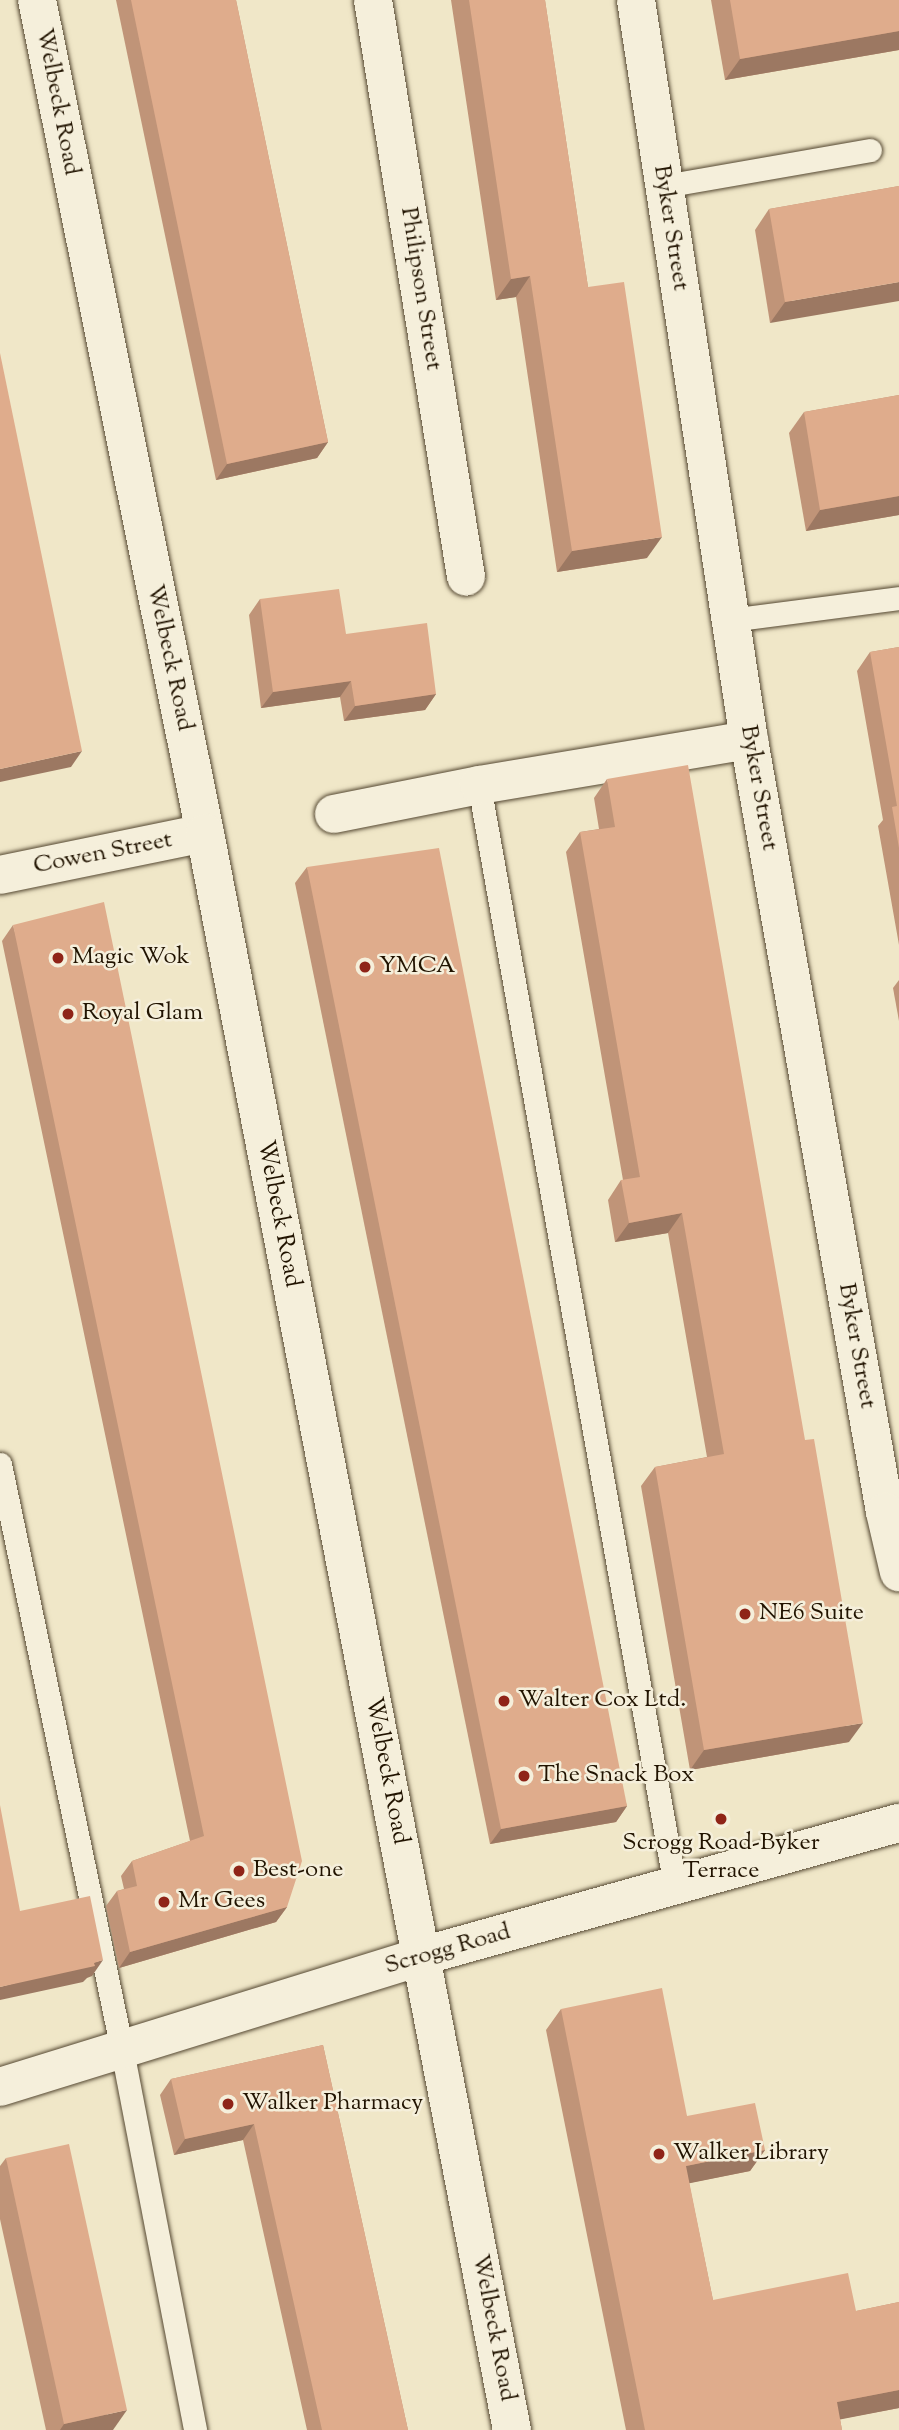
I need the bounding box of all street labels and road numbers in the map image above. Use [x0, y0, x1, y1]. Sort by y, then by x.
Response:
street label: Welbeck Road [29, 26, 85, 178]
street label: Byker Street [646, 163, 694, 293]
street label: Philipson Street [393, 205, 447, 373]
street label: Welbeck Road [139, 582, 199, 734]
street label: Byker Street [733, 723, 783, 853]
street label: Cowen Street [31, 826, 175, 882]
street label: Welbeck Road [250, 1138, 306, 1290]
street label: Byker Street [831, 1281, 881, 1411]
street label: Welbeck Road [358, 1695, 414, 1847]
street label: Scrogg Road [382, 1918, 514, 1982]
street label: Welbeck Road [465, 2252, 521, 2404]

